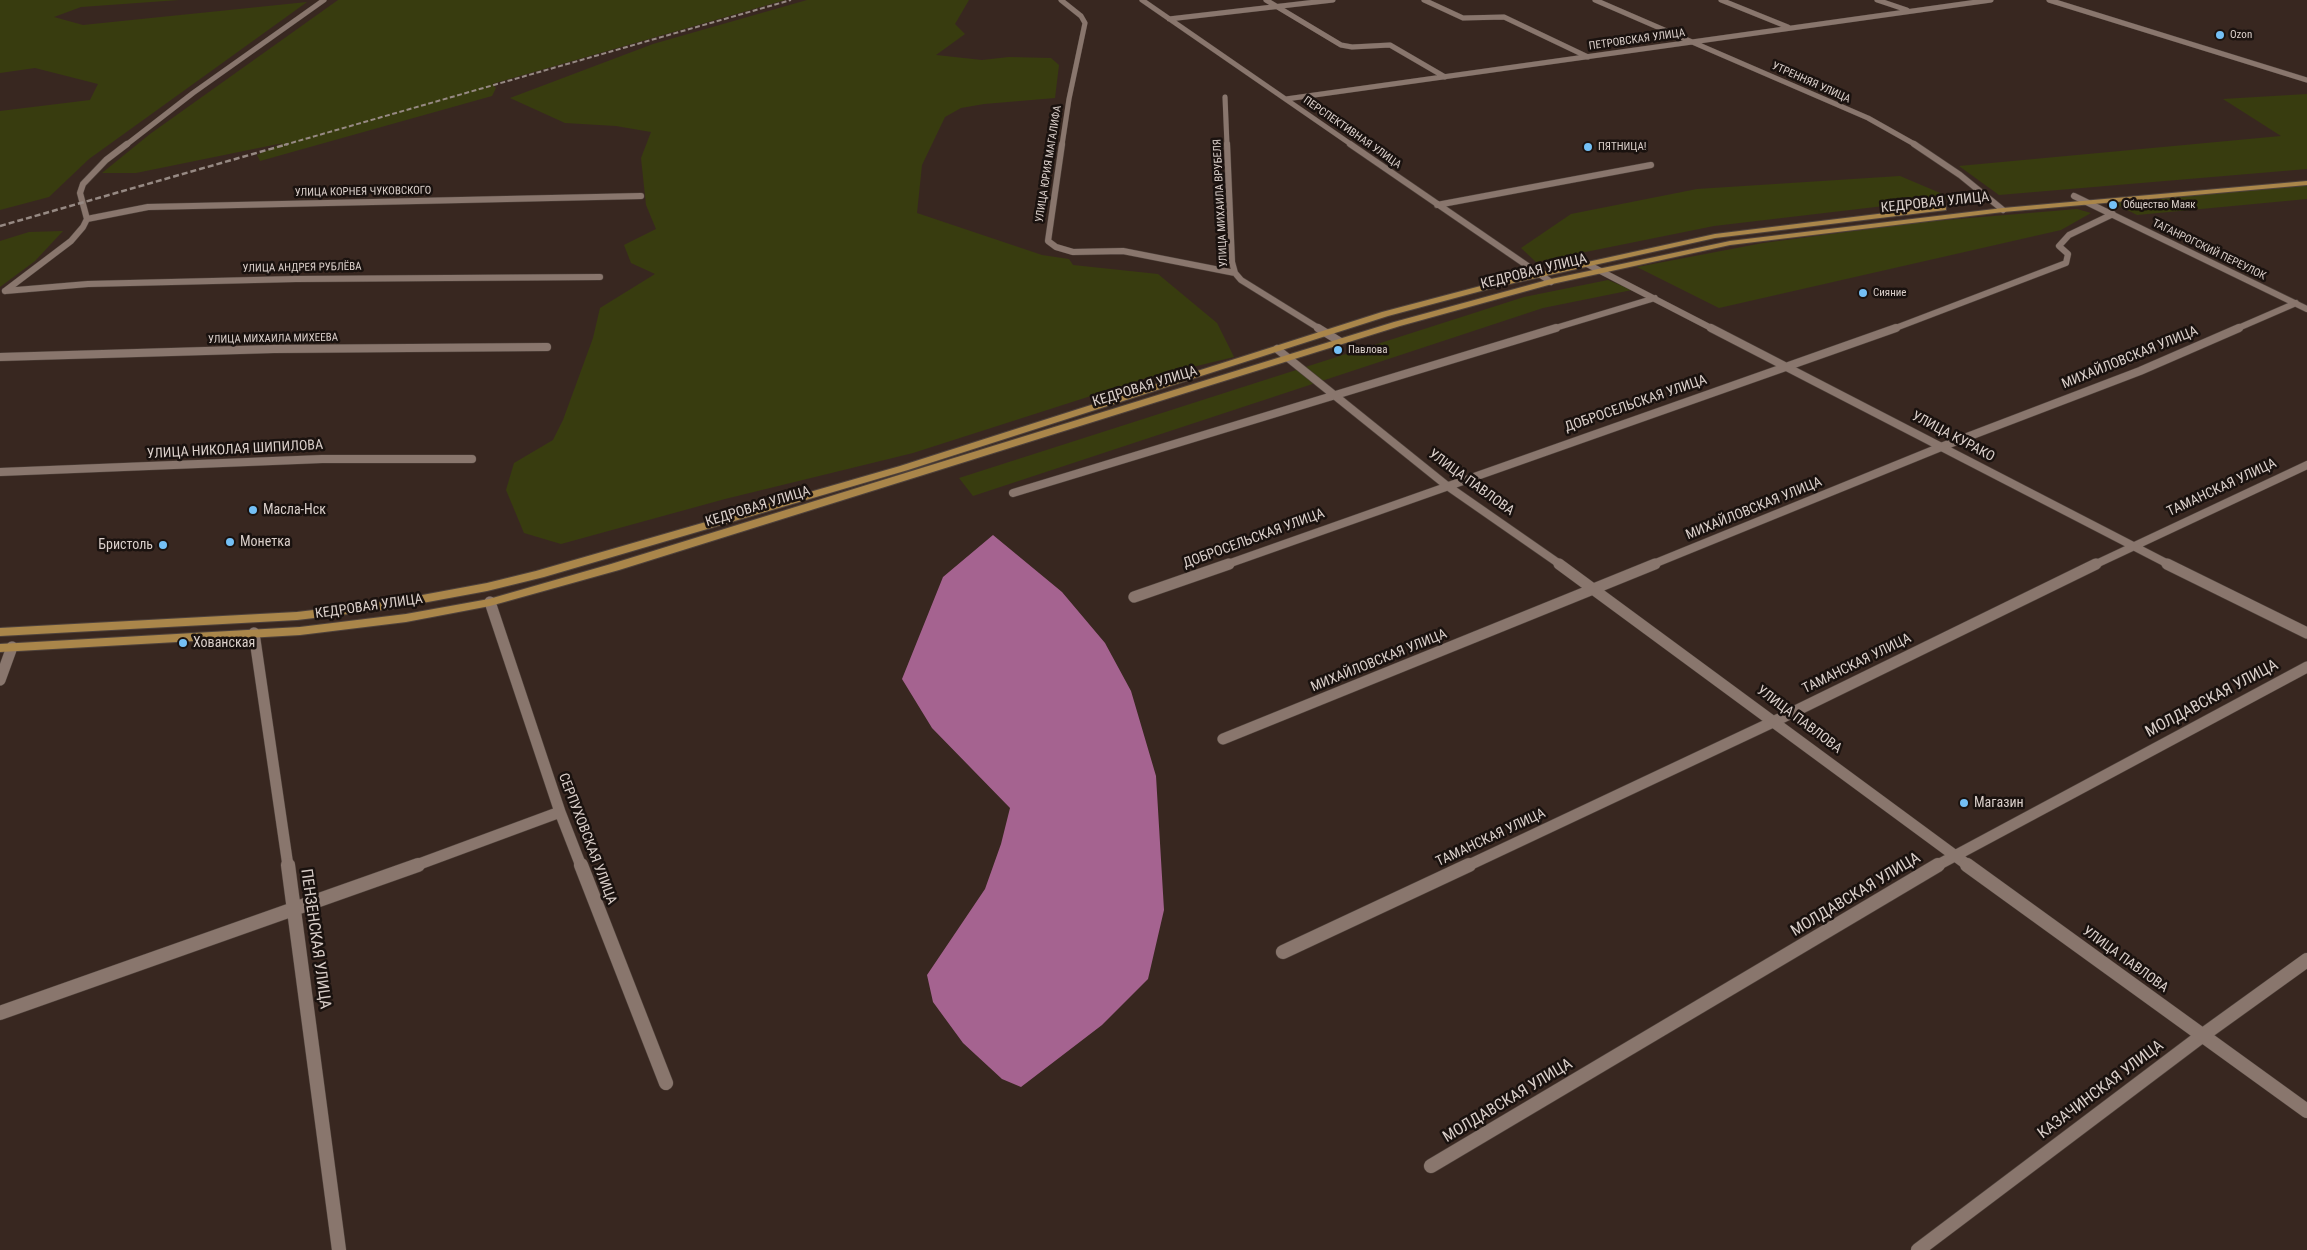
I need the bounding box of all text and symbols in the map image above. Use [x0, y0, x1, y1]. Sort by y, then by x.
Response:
street label: ПЕТРОВСКАЯ УЛИЦА [1588, 27, 1686, 53]
place label: Ozon [2230, 28, 2252, 42]
marker: Ozon [2214, 29, 2226, 41]
street label: УТРЕННЯЯ УЛИЦА [1770, 60, 1852, 106]
street label: ПЕРСПЕКТИВНАЯ УЛИЦА [1301, 94, 1403, 172]
street label: УЛИЦА ЮРИЯ МАГАЛИФА [1033, 105, 1065, 223]
street label: УЛИЦА МИХАИЛА ВРУБЕЛЯ [1211, 139, 1231, 267]
place label: ПЯТНИЦА! [1598, 140, 1646, 154]
marker: ПЯТНИЦА! [1582, 141, 1594, 153]
street label: УЛИЦА КОРНЕЯ ЧУКОВСКОГО [295, 184, 431, 200]
street label: КЕДРОВАЯ УЛИЦА [1880, 189, 1990, 217]
place label: Общество Маяк [2123, 198, 2196, 212]
marker: Общество Маяк [2107, 199, 2119, 211]
street label: ТАГАНРОГСКИЙ ПЕРЕУЛОК [2150, 217, 2268, 283]
street label: КЕДРОВАЯ УЛИЦА [1479, 251, 1589, 293]
street label: УЛИЦА АНДРЕЯ РУБЛЁВА [242, 260, 362, 276]
place label: Сияние [1873, 286, 1906, 300]
marker: Сияние [1857, 287, 1869, 299]
street label: МИХАЙЛОВСКАЯ УЛИЦА [2060, 323, 2200, 393]
street label: УЛИЦА МИХАИЛА МИХЕЕВА [208, 331, 338, 347]
place label: Павлова [1348, 343, 1388, 357]
marker: Павлова [1332, 344, 1344, 356]
street label: КЕДРОВАЯ УЛИЦА [1091, 363, 1199, 411]
street label: ДОБРОСЕЛЬСКАЯ УЛИЦА [1563, 372, 1709, 436]
street label: УЛИЦА КУРАКО [1909, 408, 1997, 466]
street label: УЛИЦА НИКОЛАЯ ШИПИЛОВА [146, 437, 324, 463]
street label: УЛИЦА ПАВЛОВА [1425, 446, 1517, 520]
street label: ТАМАНСКАЯ УЛИЦА [2165, 455, 2279, 521]
street label: МИХАЙЛОВСКАЯ УЛИЦА [1684, 474, 1824, 544]
street label: КЕДРОВАЯ УЛИЦА [704, 483, 812, 531]
place label: Масла-Нск [263, 502, 326, 518]
marker: Масла-Нск [247, 504, 259, 516]
street label: ДОБРОСЕЛЬСКАЯ УЛИЦА [1181, 506, 1327, 572]
place label: Монетка [240, 534, 291, 550]
marker: Монетка [224, 536, 236, 548]
place label: Бристоль [98, 537, 153, 553]
marker: Бристоль [157, 539, 169, 551]
street label: КЕДРОВАЯ УЛИЦА [314, 591, 424, 623]
street label: МИХАЙЛОВСКАЯ УЛИЦА [1309, 626, 1449, 696]
street label: ТАМАНСКАЯ УЛИЦА [1800, 630, 1914, 698]
place label: Хованская [193, 635, 255, 651]
marker: Хованская [177, 637, 189, 649]
street label: МОЛДАВСКАЯ УЛИЦА [2142, 656, 2282, 742]
street label: УЛИЦА ПАВЛОВА [1753, 683, 1845, 757]
street label: СЕРПУХОВСКАЯ УЛИЦА [554, 771, 620, 907]
place label: Магазин [1974, 795, 2024, 811]
marker: Магазин [1958, 797, 1970, 809]
street label: ТАМАНСКАЯ УЛИЦА [1434, 805, 1548, 871]
street label: МОЛДАВСКАЯ УЛИЦА [1788, 849, 1924, 941]
street label: ПЕНЗЕНСКАЯ УЛИЦА [296, 868, 334, 1010]
street label: УЛИЦА ПАВЛОВА [2079, 923, 2171, 997]
street label: КАЗАЧИНСКАЯ УЛИЦА [2034, 1036, 2168, 1144]
street label: МОЛДАВСКАЯ УЛИЦА [1440, 1055, 1576, 1147]

